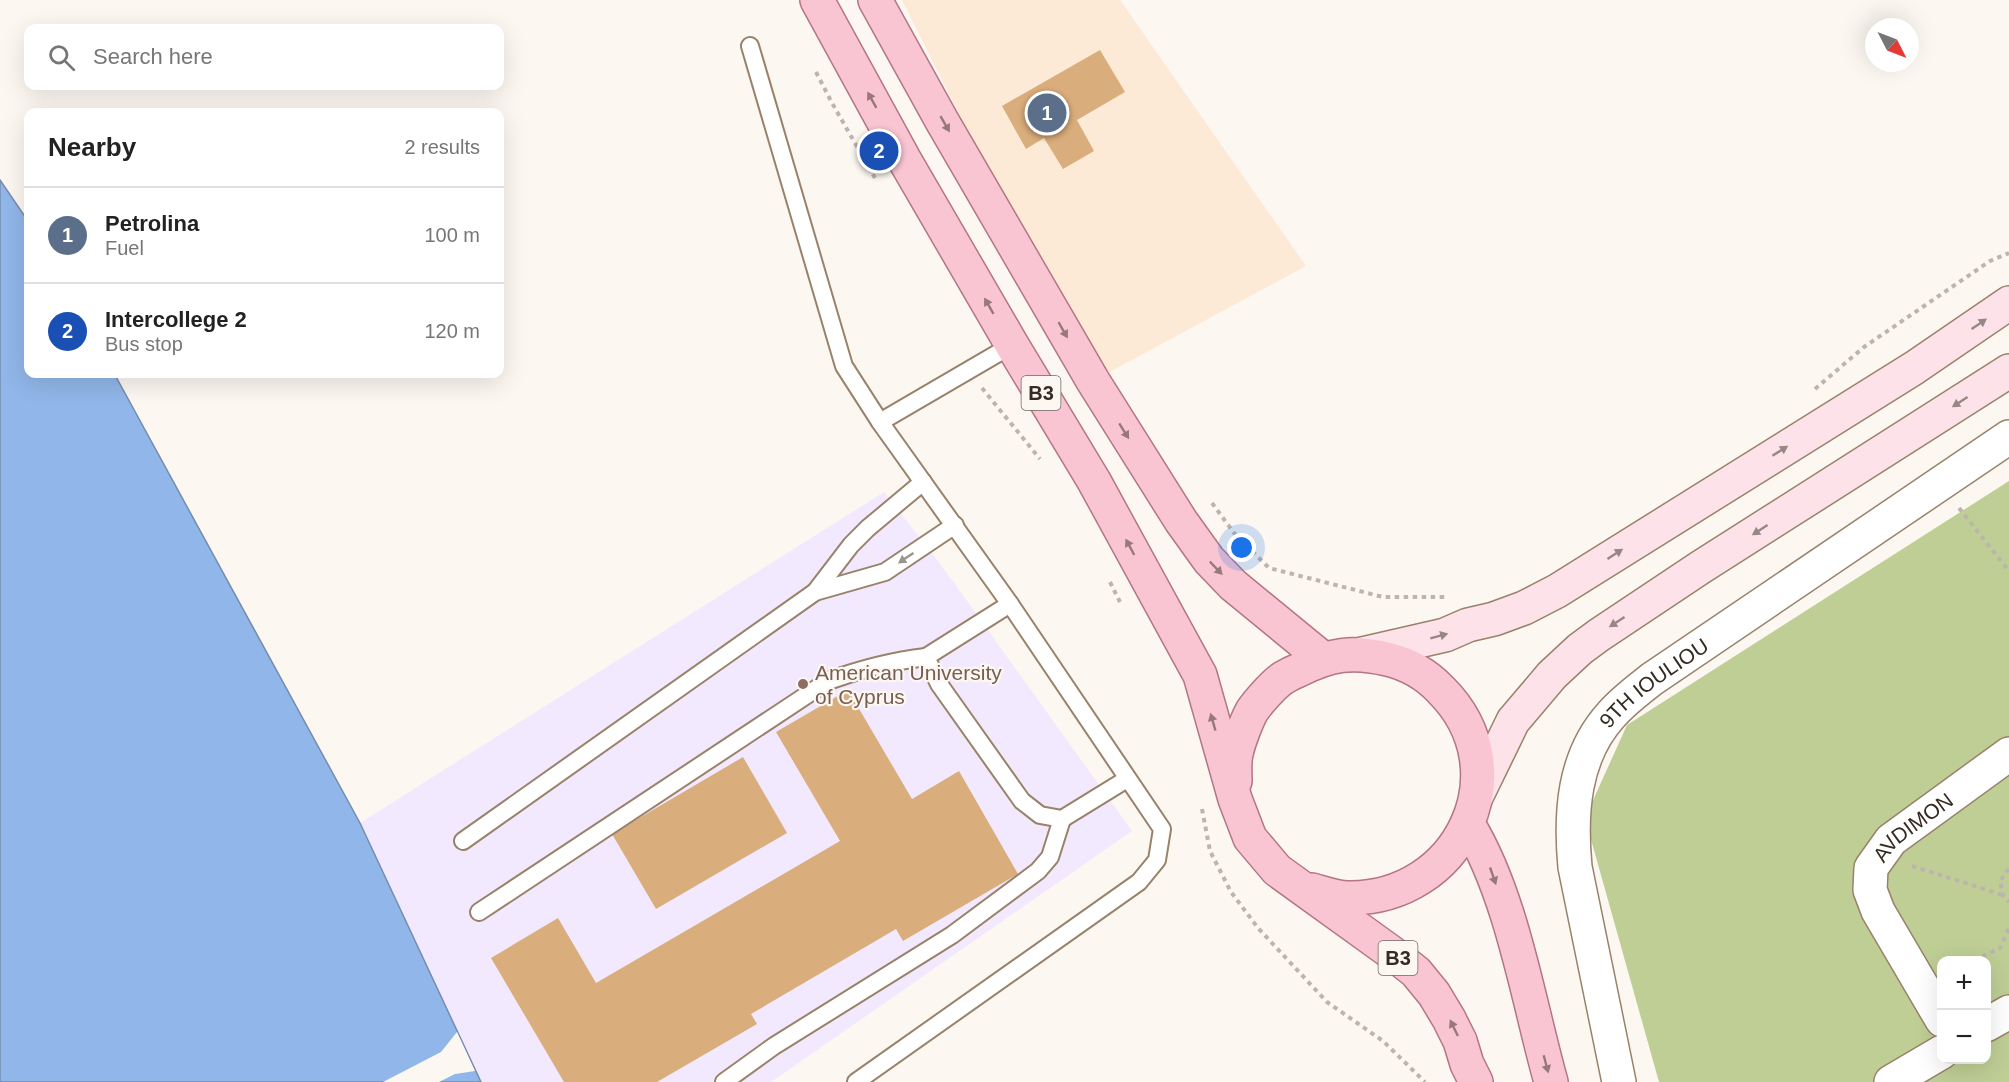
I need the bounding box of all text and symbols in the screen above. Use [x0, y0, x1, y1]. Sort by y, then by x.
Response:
north arrow [1865, 18, 1919, 72]
search box [24, 24, 504, 90]
icon: search [45, 41, 78, 74]
text: Search here [93, 44, 213, 69]
pin: 1 [1028, 90, 1066, 136]
one-way arrow [867, 92, 877, 109]
one-way arrow [939, 116, 949, 133]
pin: 2 [860, 128, 898, 174]
text: Nearby [48, 132, 136, 162]
text: 2 results [404, 136, 480, 158]
text: Petrolina [105, 211, 199, 236]
text: 1 [62, 224, 73, 246]
text: 100 m [424, 224, 480, 246]
text: Fuel [105, 237, 144, 259]
one-way arrow [984, 298, 994, 315]
text: Intercollege 2 [105, 307, 247, 332]
one-way arrow [1970, 318, 1986, 330]
text: 2 [62, 320, 73, 342]
text: 120 m [424, 320, 480, 342]
one-way arrow [1058, 322, 1068, 339]
text: Bus stop [105, 333, 183, 355]
road number: B3 [1022, 376, 1060, 410]
one-way arrow [1952, 397, 1968, 408]
one-way arrow [1118, 423, 1129, 439]
one-way arrow [1772, 445, 1788, 456]
one-way arrow [1752, 524, 1768, 535]
your location [1227, 533, 1256, 562]
one-way arrow [1125, 538, 1135, 555]
one-way arrow [1607, 548, 1623, 559]
one-way arrow [898, 552, 914, 563]
one-way arrow [1209, 561, 1223, 575]
one-way arrow [1609, 617, 1626, 628]
one-way arrow [1431, 631, 1449, 640]
street label: 9TH IOULIOU [1594, 633, 1712, 732]
place label: American University of Cyprus [815, 661, 1002, 708]
marker: American University of Cyprus [796, 677, 810, 691]
one-way arrow [1208, 713, 1218, 732]
street label: AVDIMON [1868, 788, 1957, 866]
one-way arrow [1489, 867, 1499, 885]
road number: B3 [1378, 941, 1418, 975]
map controls [1937, 956, 1991, 1064]
button: + [1937, 956, 1991, 1010]
button: − [1937, 1010, 1991, 1064]
one-way arrow [1449, 1019, 1459, 1037]
one-way arrow [1541, 1055, 1551, 1073]

